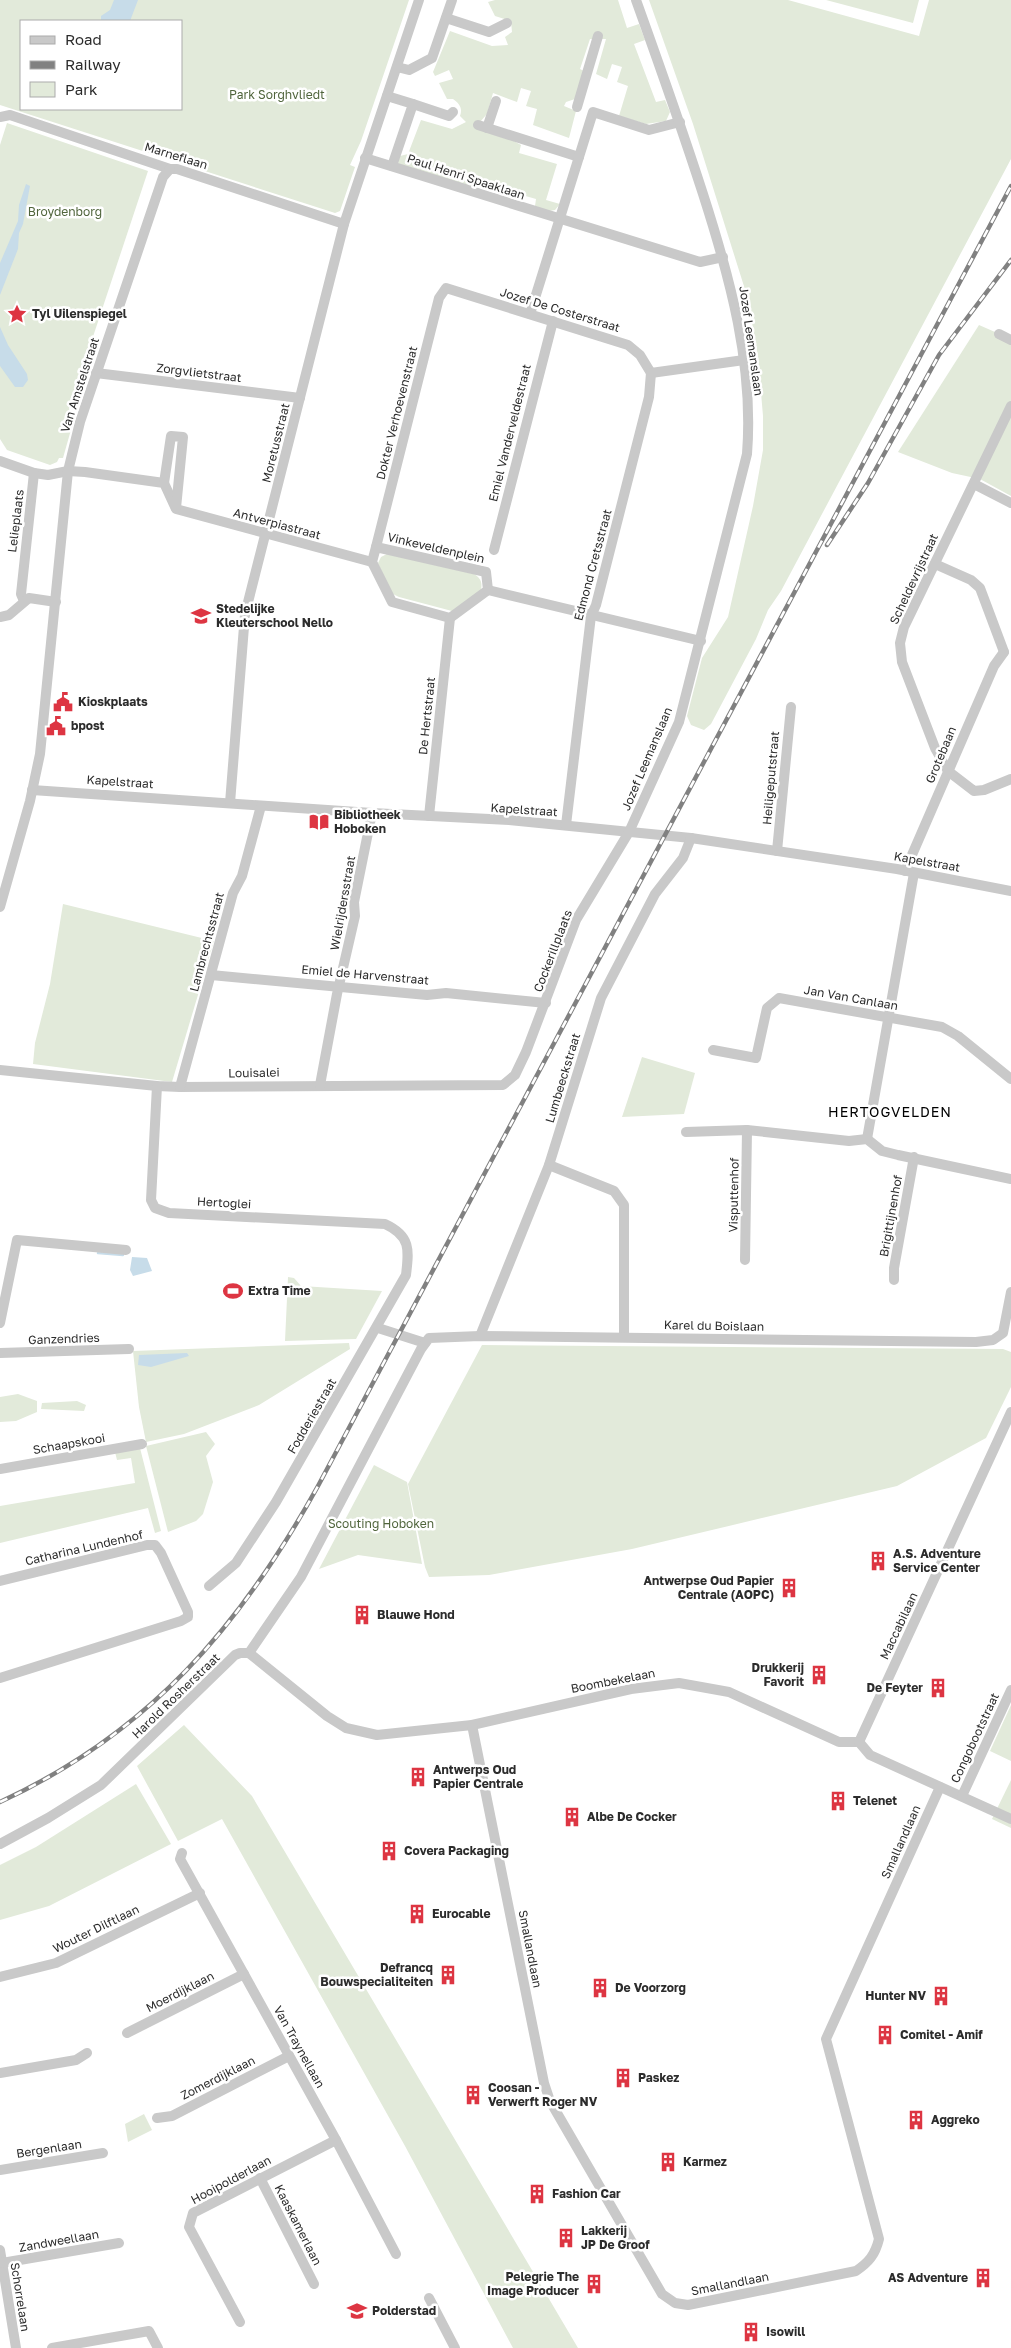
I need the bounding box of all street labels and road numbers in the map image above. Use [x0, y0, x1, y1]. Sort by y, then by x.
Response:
street label: Marneflaan [143, 139, 210, 172]
street label: Paul Henri Spaaklaan [405, 150, 527, 203]
street label: Jozef De Costerstraat [498, 284, 622, 335]
street label: Jozef Leemanslaan [736, 285, 767, 397]
street label: Van Amstelstraat [57, 335, 102, 434]
street label: Dokter Verhoevenstraat [373, 344, 420, 481]
street label: Zorgvlietstraat [156, 360, 243, 385]
street label: Emiel Vanderveldestraat [485, 362, 534, 503]
street label: Moretusstraat [258, 401, 293, 484]
street label: Lelieplaats [4, 488, 27, 553]
street label: Antverpiastraat [232, 505, 323, 542]
street label: Edmond Cretsstraat [570, 507, 615, 622]
street label: Vinkeveldenplein [386, 529, 486, 566]
street label: Scheldevrijstraat [886, 531, 941, 626]
street label: De Hertstraat [415, 676, 438, 756]
street label: Jozef Leemanslaan [618, 705, 675, 813]
street label: Grotebaan [922, 724, 959, 785]
street label: Heiligeputstraat [759, 730, 782, 825]
street label: Kapelstraat [86, 772, 154, 791]
street label: Kapelstraat [490, 800, 558, 819]
street label: Kapelstraat [893, 848, 962, 875]
street label: Wielrijdersstraat [327, 854, 358, 951]
street label: Lambrechtsstraat [186, 890, 227, 993]
street label: Cockerillplaats [530, 908, 575, 994]
street label: Emiel de Harvenstraat [301, 961, 430, 988]
street label: Jan Van Canlaan [803, 982, 899, 1013]
street label: Lumbeeckstraat [542, 1031, 583, 1125]
street label: Louisalei [228, 1065, 280, 1080]
street label: Visputtenhof [725, 1157, 742, 1233]
street label: Brigittijnenhof [876, 1173, 905, 1258]
street label: Hertoglei [197, 1194, 252, 1211]
street label: Karel du Boislaan [664, 1317, 764, 1334]
street label: Ganzendries [28, 1330, 100, 1347]
street label: Fodderiestraat [284, 1375, 339, 1456]
street label: Schaapskooi [32, 1430, 106, 1457]
street label: Catharina Lundenhof [23, 1526, 145, 1568]
street label: Maccabilaan [876, 1590, 921, 1662]
street label: Harold Rosherstraat [129, 1650, 223, 1741]
street label: Boombekelaan [569, 1665, 656, 1696]
street label: Congobootstraat [947, 1690, 1002, 1785]
street label: Smallandlaan [878, 1803, 923, 1881]
street label: Wouter Dilftlaan [50, 1901, 141, 1956]
street label: Smallandlaan [516, 1909, 545, 1989]
street label: Moerdijklaan [143, 1968, 216, 2015]
street label: Van Traynellaan [271, 2003, 328, 2090]
street label: Zomerdijklaan [178, 2052, 258, 2103]
street label: Bergenlaan [15, 2136, 83, 2161]
street label: Hooipolderlaan [188, 2152, 274, 2207]
street label: Kaaskamerlaan [272, 2182, 325, 2268]
street label: Zandweellaan [18, 2226, 100, 2255]
street label: Schorrelaan [8, 2261, 33, 2333]
street label: Smallandlaan [690, 2269, 770, 2298]

